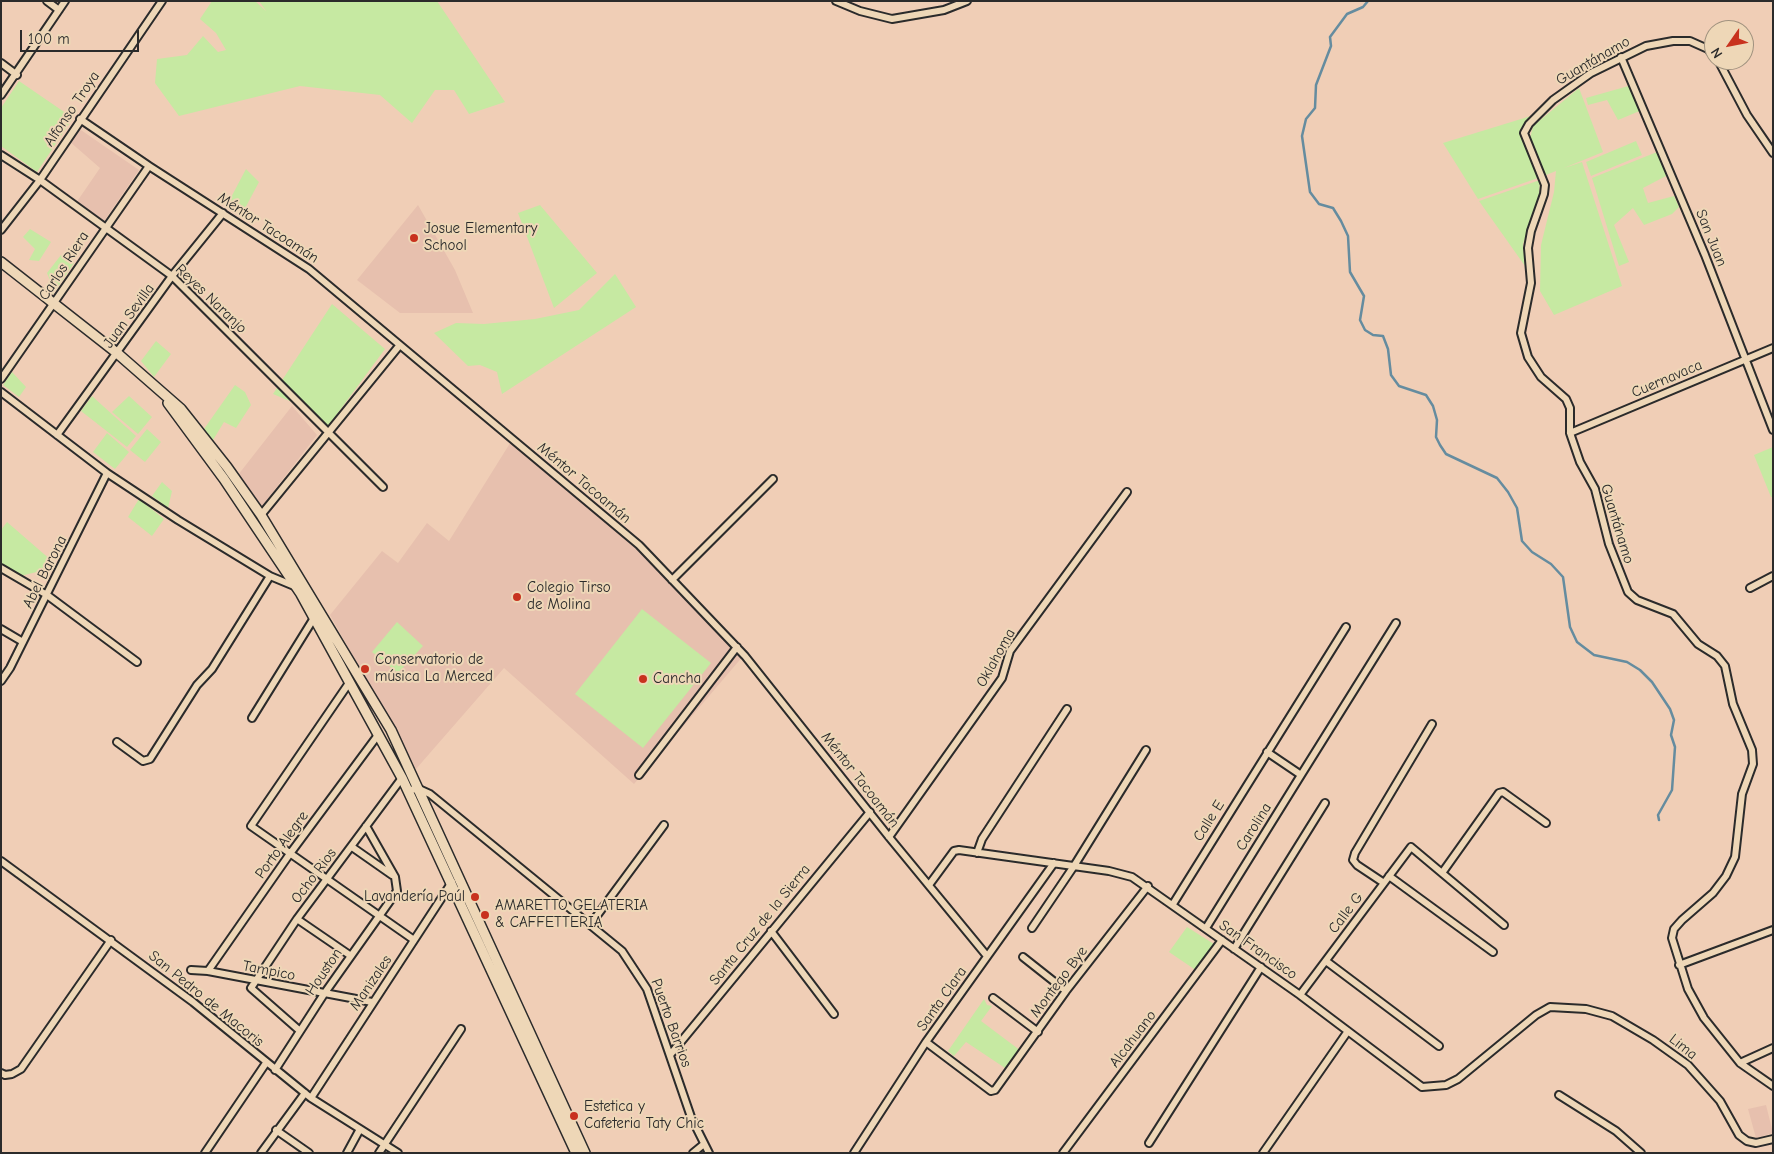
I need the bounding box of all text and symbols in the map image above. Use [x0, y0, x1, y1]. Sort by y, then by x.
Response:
scale bar [22, 20, 141, 52]
north arrow [1704, 20, 1754, 70]
text: 100 m [28, 30, 70, 48]
street label: Guantánamo [1553, 33, 1633, 89]
text: N [1707, 44, 1726, 61]
street label: Alfonso Troya [40, 68, 104, 150]
street label: Méntor Tacoamán [214, 189, 322, 267]
street label: San Juan [1691, 207, 1731, 269]
place label: Josue Elementary School [424, 220, 537, 255]
street label: Carlos Riera [35, 228, 93, 304]
marker: Josue Elementary School [408, 232, 420, 244]
street label: Reyes Naranjo [172, 260, 250, 338]
street label: Juan Sevilla [100, 280, 158, 352]
street label: Cuernavaca [1629, 356, 1705, 402]
street label: Méntor Tacoamán [534, 439, 634, 527]
street label: Guantánamo [1596, 482, 1638, 566]
street label: Abel Barona [19, 533, 71, 611]
place label: Colegio Tirso de Molina [527, 579, 611, 614]
marker: Colegio Tirso de Molina [511, 591, 523, 603]
street label: Oklahoma [973, 626, 1019, 690]
place label: Conservatorio de música La Merced [375, 651, 493, 686]
marker: Conservatorio de música La Merced [359, 663, 371, 675]
place label: Cancha [653, 670, 701, 688]
marker: Cancha [637, 673, 649, 685]
street label: Méntor Tacoamán [817, 728, 903, 832]
street label: Calle E [1189, 797, 1229, 845]
street label: Carolina [1232, 800, 1276, 854]
street label: Porto Alegre [251, 808, 313, 882]
street label: Ocho Rios [287, 845, 341, 907]
street label: Santa Cruz de la Sierra [706, 861, 814, 989]
place label: Lavandería Paúl [364, 888, 465, 906]
street label: Calle G [1325, 889, 1367, 937]
marker: Lavandería Paúl [469, 891, 481, 903]
place label: AMARETTO GELATERIA & CAFFETTERIA [495, 897, 648, 932]
marker: AMARETTO GELATERIA & CAFFETTERIA [479, 909, 491, 921]
street label: San Francisco [1215, 916, 1301, 984]
street label: Montego Bye [1026, 943, 1092, 1021]
street label: Houston [302, 945, 346, 999]
street label: San Pedro de Macoris [145, 947, 267, 1051]
street label: Manizales [346, 952, 396, 1014]
street label: Tampico [241, 957, 297, 985]
street label: Santa Clara [913, 963, 971, 1035]
street label: Puerto Barrios [647, 976, 695, 1070]
street label: Alcahuano [1106, 1007, 1160, 1071]
street label: Lima [1665, 1030, 1701, 1064]
place label: Estetica y Cafeteria Taty Chic [584, 1098, 704, 1133]
marker: Estetica y Cafeteria Taty Chic [568, 1110, 580, 1122]

